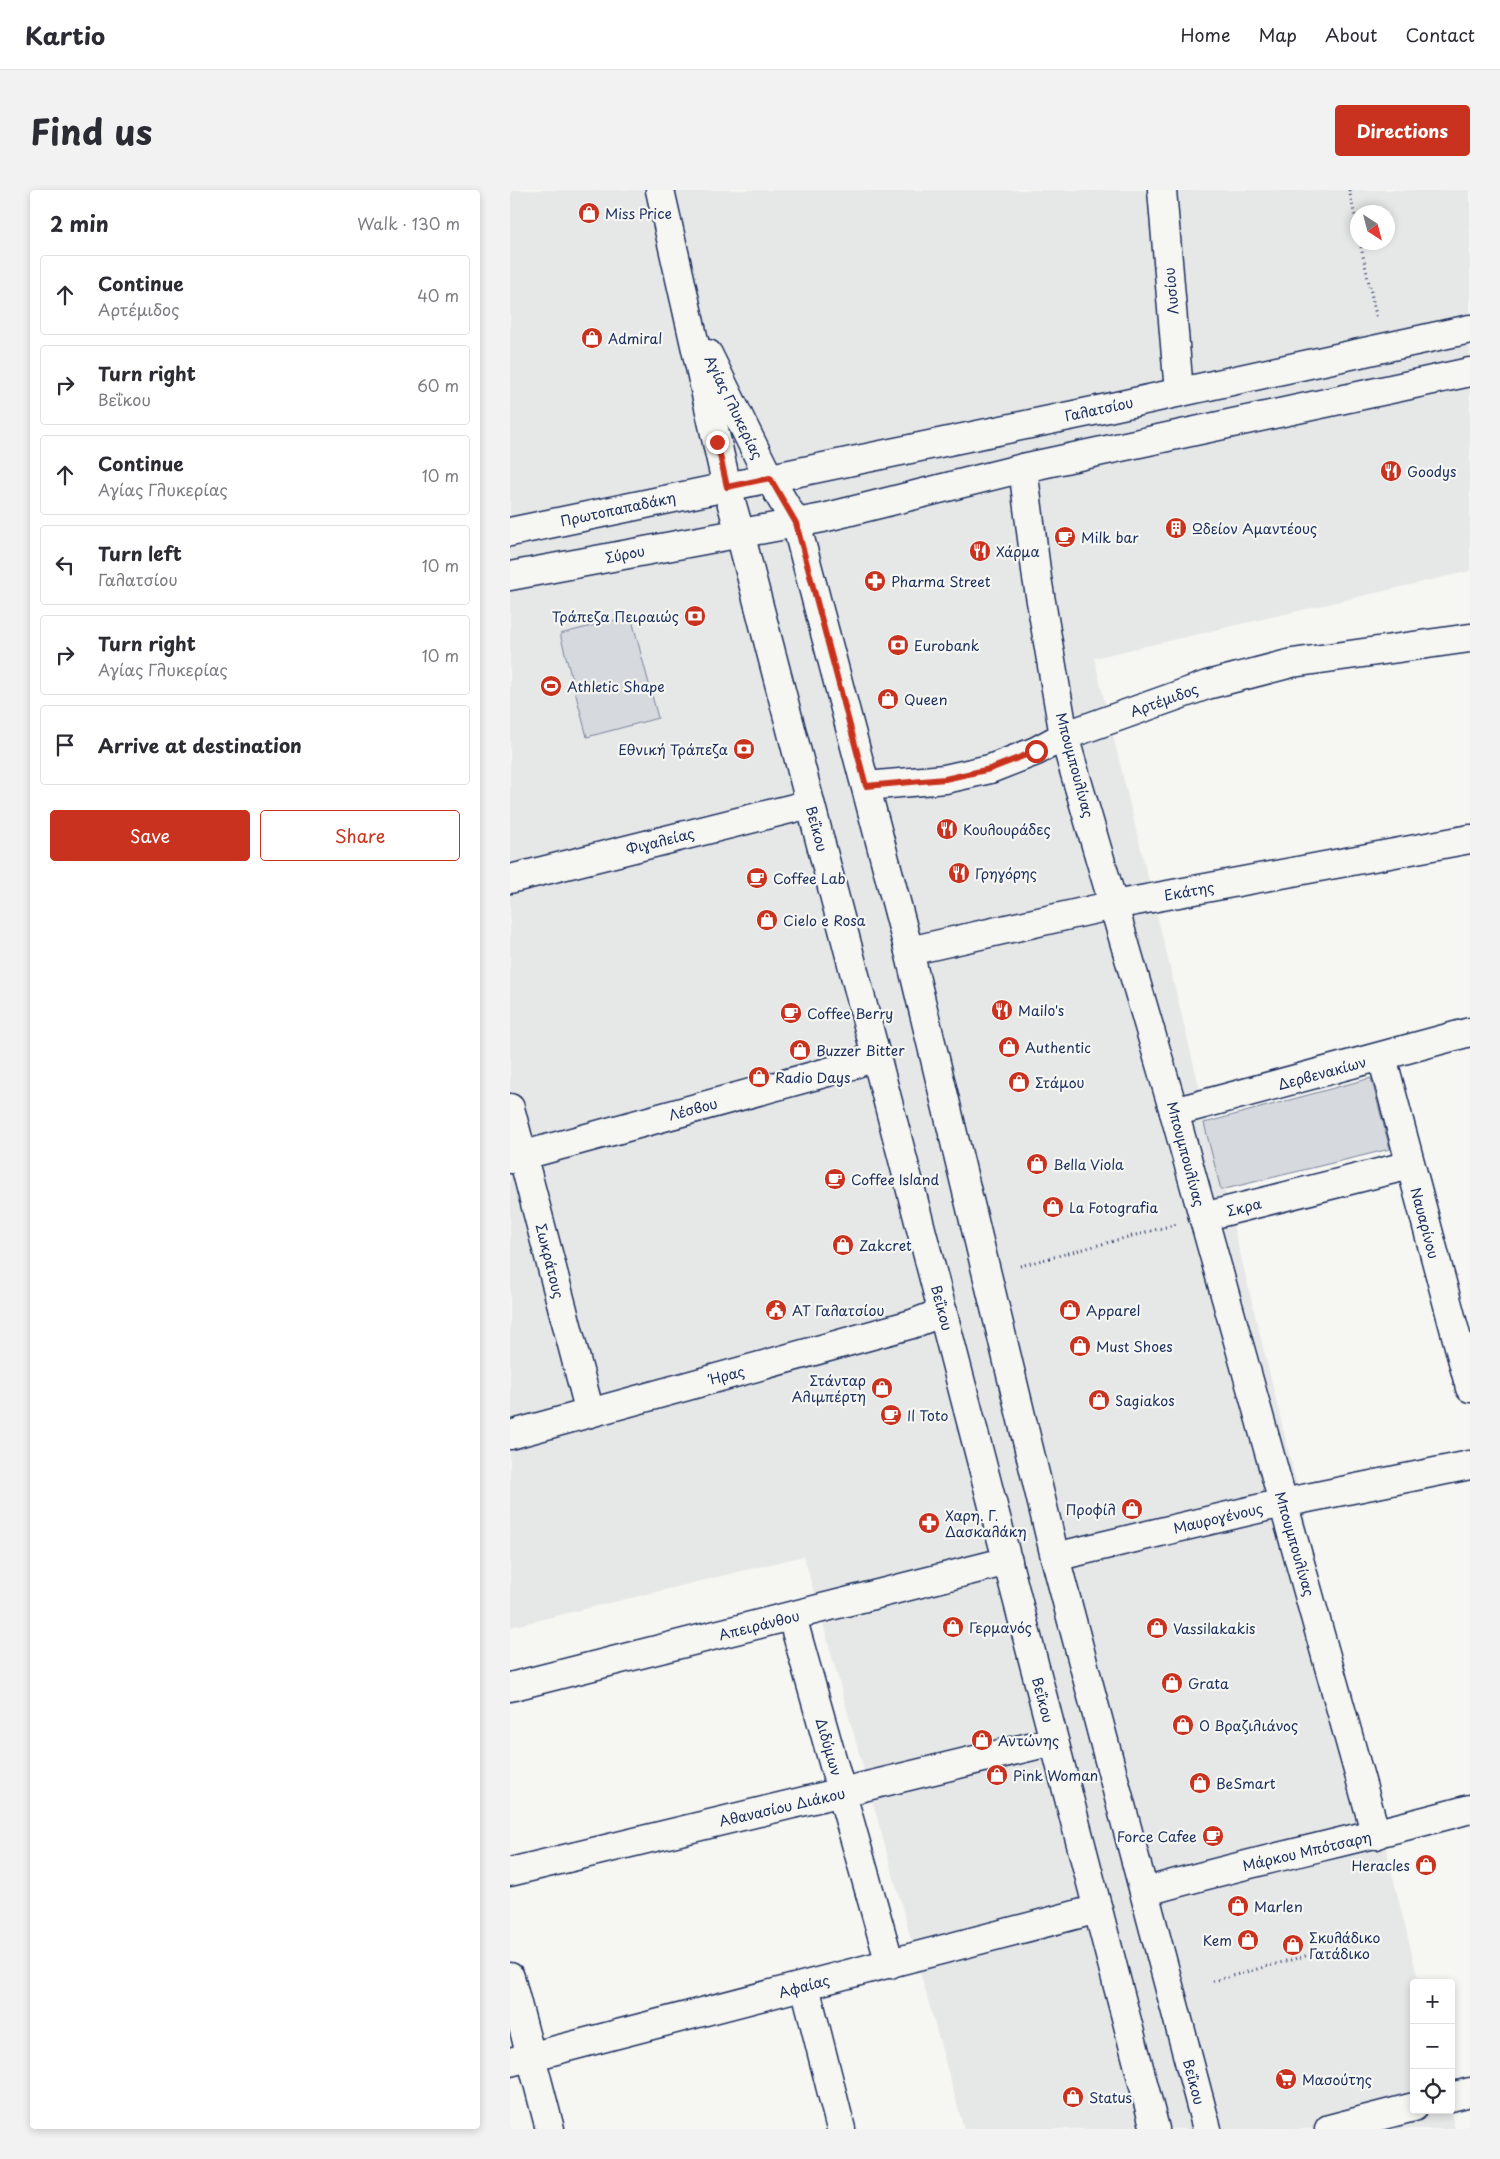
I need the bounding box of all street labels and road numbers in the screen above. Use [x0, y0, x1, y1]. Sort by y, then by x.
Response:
street label: Λυσίου [1158, 267, 1184, 315]
street label: Αγίας Γλυκερίας [700, 351, 768, 463]
street label: Γαλατσίου [1063, 391, 1135, 427]
street label: Πρωτοπαπαδάκη [558, 487, 678, 531]
street label: Σύρου [603, 540, 647, 568]
street label: Αρτέμιδος [1127, 678, 1201, 722]
street label: Μπουμπουλίνας [1051, 710, 1099, 820]
street label: Βεΐκου [801, 804, 833, 854]
street label: Φιγαλείας [624, 822, 696, 860]
street label: Εκάτης [1162, 876, 1216, 906]
street label: Δερβενακίων [1275, 1051, 1369, 1095]
street label: Λέσβου [666, 1092, 720, 1126]
street label: Μπουμπουλίνας [1162, 1099, 1210, 1209]
street label: Ναυαρίνου [1405, 1185, 1445, 1261]
street label: Σκρα [1224, 1193, 1264, 1221]
street label: Σωκράτους [531, 1221, 569, 1301]
street label: Βεΐκου [926, 1283, 958, 1333]
street label: Ήρας [705, 1360, 747, 1390]
street label: Μπουμπουλίνας [1270, 1489, 1320, 1599]
street label: Μαυρογένους [1171, 1497, 1265, 1539]
street label: Απειράνθου [716, 1605, 802, 1645]
street label: Βεΐκου [1027, 1675, 1059, 1725]
street label: Διδύμων [811, 1716, 847, 1778]
street label: Αθανασίου Διάκου [717, 1782, 847, 1832]
street label: Μάρκου Μπότσαρη [1241, 1826, 1373, 1876]
street label: Αφαίας [776, 1969, 832, 2003]
street label: Βεΐκου [1178, 2057, 1210, 2107]

